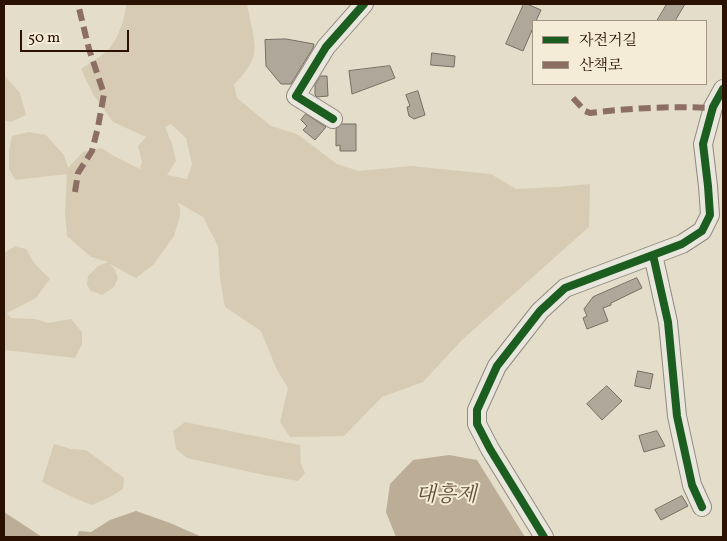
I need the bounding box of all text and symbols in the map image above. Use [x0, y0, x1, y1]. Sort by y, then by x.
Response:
scale bar [22, 20, 131, 52]
legend [532, 20, 707, 85]
text: 50 m [28, 28, 60, 49]
text: 자전거길 [579, 31, 637, 52]
text: 산책로 [579, 56, 622, 77]
water label: 대흥제 [416, 484, 476, 510]

